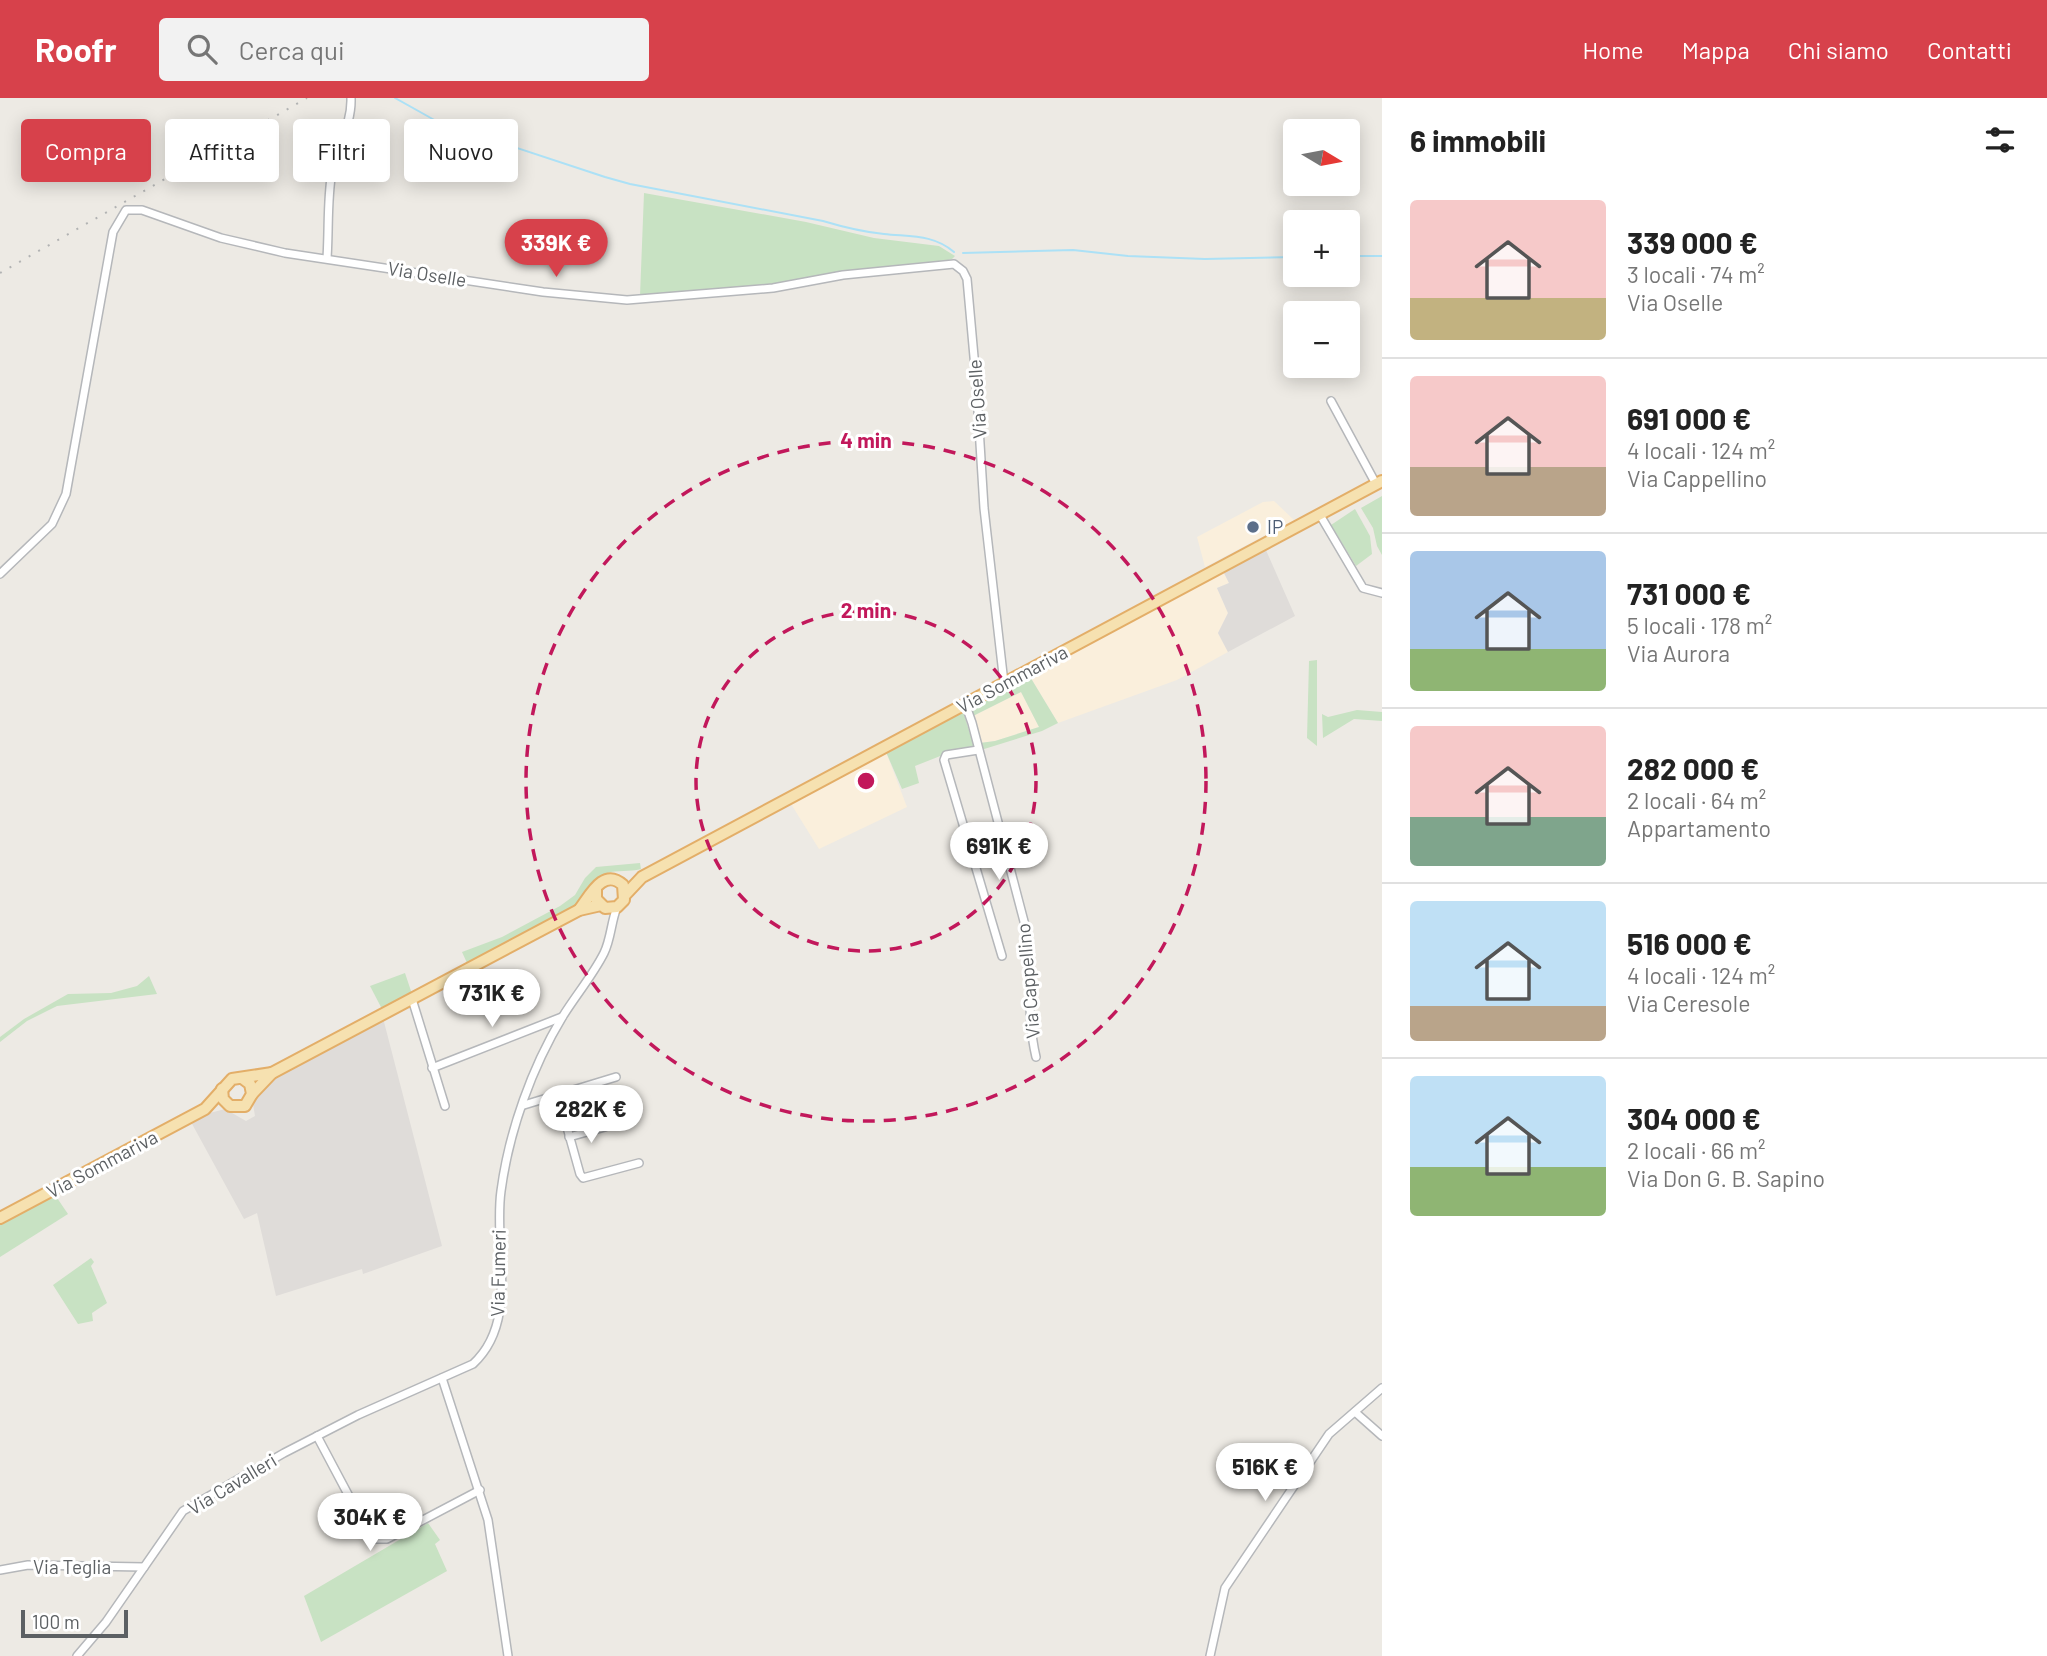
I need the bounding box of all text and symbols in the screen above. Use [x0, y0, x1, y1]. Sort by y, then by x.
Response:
search box [159, 18, 649, 81]
text: Roofr [35, 29, 117, 69]
icon: search [183, 30, 221, 68]
text: Cerca qui [239, 34, 345, 65]
text: Home [1582, 35, 1644, 64]
text: Mappa [1682, 35, 1750, 64]
text: Chi siamo [1788, 35, 1889, 64]
text: Contatti [1927, 35, 2012, 64]
chip: Compra [21, 119, 151, 182]
chip: Affitta [165, 119, 279, 182]
chip: Filtri [293, 119, 390, 182]
chip: Nuovo [404, 119, 518, 182]
north arrow [1283, 119, 1360, 196]
map controls [1283, 119, 1360, 378]
icon: filters [1981, 121, 2019, 159]
text: 6 immobili [1410, 122, 1546, 158]
button: + [1283, 210, 1360, 287]
pin: 339K € [499, 220, 613, 279]
text: 339 000 € [1627, 224, 1758, 260]
text: 339K € [521, 228, 591, 256]
icon: home [1466, 228, 1550, 312]
street label: Via Oselle [386, 256, 468, 291]
text: 3 locali · 74 m² [1627, 260, 1765, 288]
text: Via Oselle [1627, 288, 1723, 316]
button: − [1283, 301, 1360, 378]
street label: Via Oselle [962, 359, 991, 439]
text: 691 000 € [1627, 400, 1751, 436]
icon: home [1466, 404, 1550, 488]
text: 4 min [840, 427, 892, 452]
text: 4 locali · 124 m² [1627, 436, 1775, 464]
text: Via Cappellino [1627, 464, 1767, 492]
place label: IP [1267, 515, 1283, 538]
marker: IP [1245, 519, 1261, 535]
text: 731 000 € [1627, 575, 1751, 611]
icon: home [1466, 579, 1550, 663]
text: 2 min [841, 597, 891, 622]
text: 5 locali · 178 m² [1627, 611, 1772, 639]
text: Via Aurora [1627, 639, 1730, 667]
street label: Via Sommariva [952, 640, 1071, 717]
text: 282 000 € [1627, 750, 1759, 786]
icon: home [1466, 754, 1550, 838]
centre of rings [854, 769, 878, 793]
text: 2 locali · 64 m² [1627, 786, 1766, 814]
text: Appartamento [1627, 814, 1771, 842]
pin: 691K € [942, 822, 1056, 882]
text: 691K € [966, 831, 1032, 859]
street label: Via Cappellino [1011, 922, 1044, 1040]
text: 516 000 € [1627, 925, 1752, 961]
icon: home [1466, 929, 1550, 1013]
text: 4 locali · 124 m² [1627, 961, 1775, 989]
pin: 731K € [435, 970, 549, 1029]
text: 731K € [459, 978, 525, 1006]
text: Via Ceresole [1627, 989, 1750, 1017]
pin: 282K € [534, 1086, 648, 1145]
text: 282K € [555, 1094, 627, 1122]
text: 304 000 € [1627, 1100, 1761, 1136]
icon: home [1466, 1104, 1550, 1188]
street label: Via Sommariva [42, 1125, 161, 1202]
text: 2 locali · 66 m² [1627, 1136, 1765, 1164]
text: Via Don G. B. Sapino [1627, 1164, 1825, 1192]
street label: Via Fumeri [485, 1229, 510, 1317]
pin: 516K € [1208, 1444, 1322, 1503]
street label: Via Cavalleri [183, 1448, 280, 1519]
text: 516K € [1232, 1452, 1298, 1480]
pin: 304K € [313, 1494, 427, 1553]
text: 304K € [333, 1502, 407, 1530]
street label: Via Teglia [33, 1555, 111, 1578]
scale bar [21, 1607, 128, 1639]
text: 100 m [32, 1610, 80, 1633]

